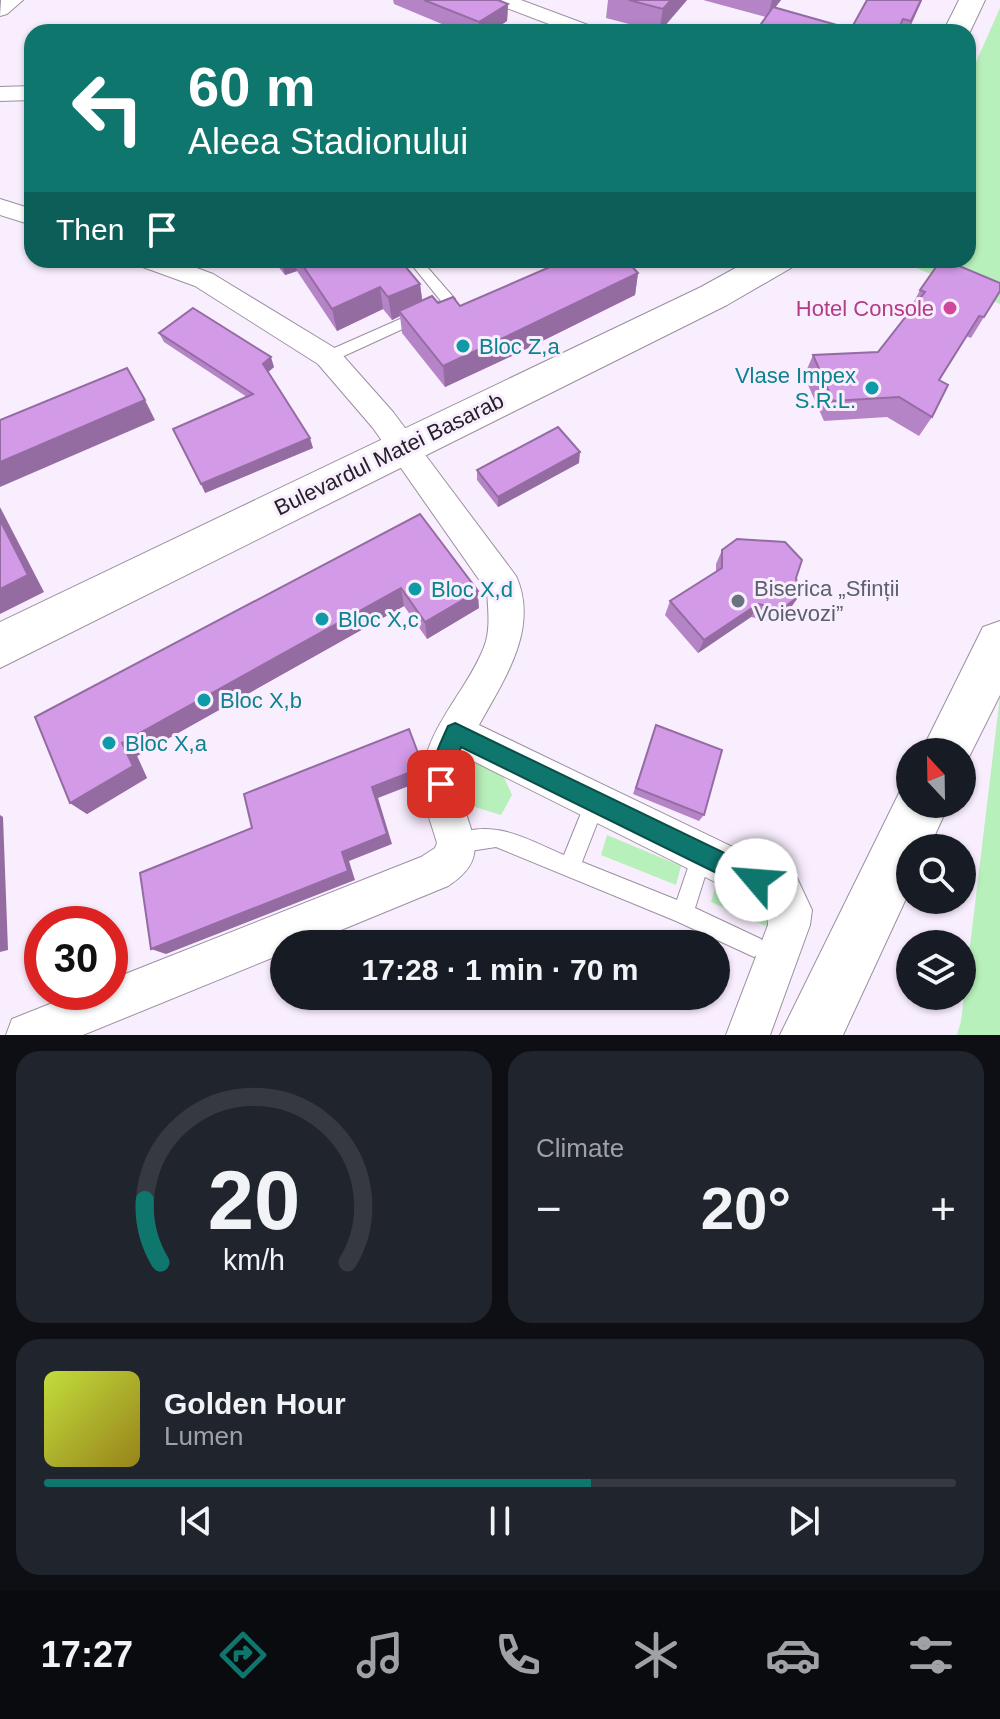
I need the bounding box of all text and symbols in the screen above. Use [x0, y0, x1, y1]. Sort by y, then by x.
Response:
text: 60 m [188, 55, 316, 118]
icon: left [56, 56, 160, 160]
text: Aleea Stadionului [188, 121, 468, 162]
icon: arrive [140, 208, 184, 252]
text: Then [56, 213, 124, 246]
place label: Hotel Console [796, 296, 934, 321]
marker: Hotel Console [941, 299, 959, 317]
place label: Bloc Z,a [479, 334, 560, 359]
marker: Bloc Z,a [454, 337, 472, 355]
place label: Vlase Impex S.R.L. [735, 363, 856, 413]
marker: Vlase Impex S.R.L. [863, 379, 881, 397]
street label: Bulevardul Matei Basarab [270, 388, 508, 520]
place label: Biserica „Sfinții Voievozi” [754, 576, 899, 626]
place label: Bloc X,d [431, 577, 513, 602]
marker: Bloc X,d [406, 580, 424, 598]
marker: Biserica „Sfinții Voievozi” [729, 592, 747, 610]
place label: Bloc X,c [338, 607, 419, 632]
marker: Bloc X,c [313, 610, 331, 628]
place label: Bloc X,b [220, 688, 302, 713]
marker: Bloc X,b [195, 691, 213, 709]
place label: Bloc X,a [125, 731, 208, 756]
marker: Bloc X,a [100, 734, 118, 752]
north arrow [896, 738, 976, 818]
map controls [896, 738, 976, 1010]
pin [407, 750, 475, 818]
icon: arrive [419, 762, 463, 806]
button: search [896, 834, 976, 914]
position arrow [714, 838, 798, 922]
speed limit sign: 30 [24, 906, 128, 1010]
button: layers [896, 930, 976, 1010]
text: 17:28 · 1 min · 70 m [362, 953, 638, 986]
text: Climate [536, 1133, 624, 1163]
text: 20 [208, 1154, 300, 1247]
text: 20° [701, 1175, 791, 1242]
text: − [536, 1184, 562, 1233]
text: + [930, 1184, 956, 1233]
text: km/h [223, 1244, 285, 1276]
text: Golden Hour [164, 1387, 346, 1420]
text: Lumen [164, 1421, 244, 1451]
icon: previous [174, 1499, 218, 1543]
icon: pause [478, 1499, 522, 1543]
icon: next [782, 1499, 826, 1543]
icon: directions [215, 1627, 271, 1683]
icon: music [352, 1627, 408, 1683]
icon: phone [490, 1627, 546, 1683]
icon: climate [628, 1627, 684, 1683]
icon: car [765, 1627, 821, 1683]
icon: filters [903, 1627, 959, 1683]
text: 17:27 [41, 1634, 133, 1675]

